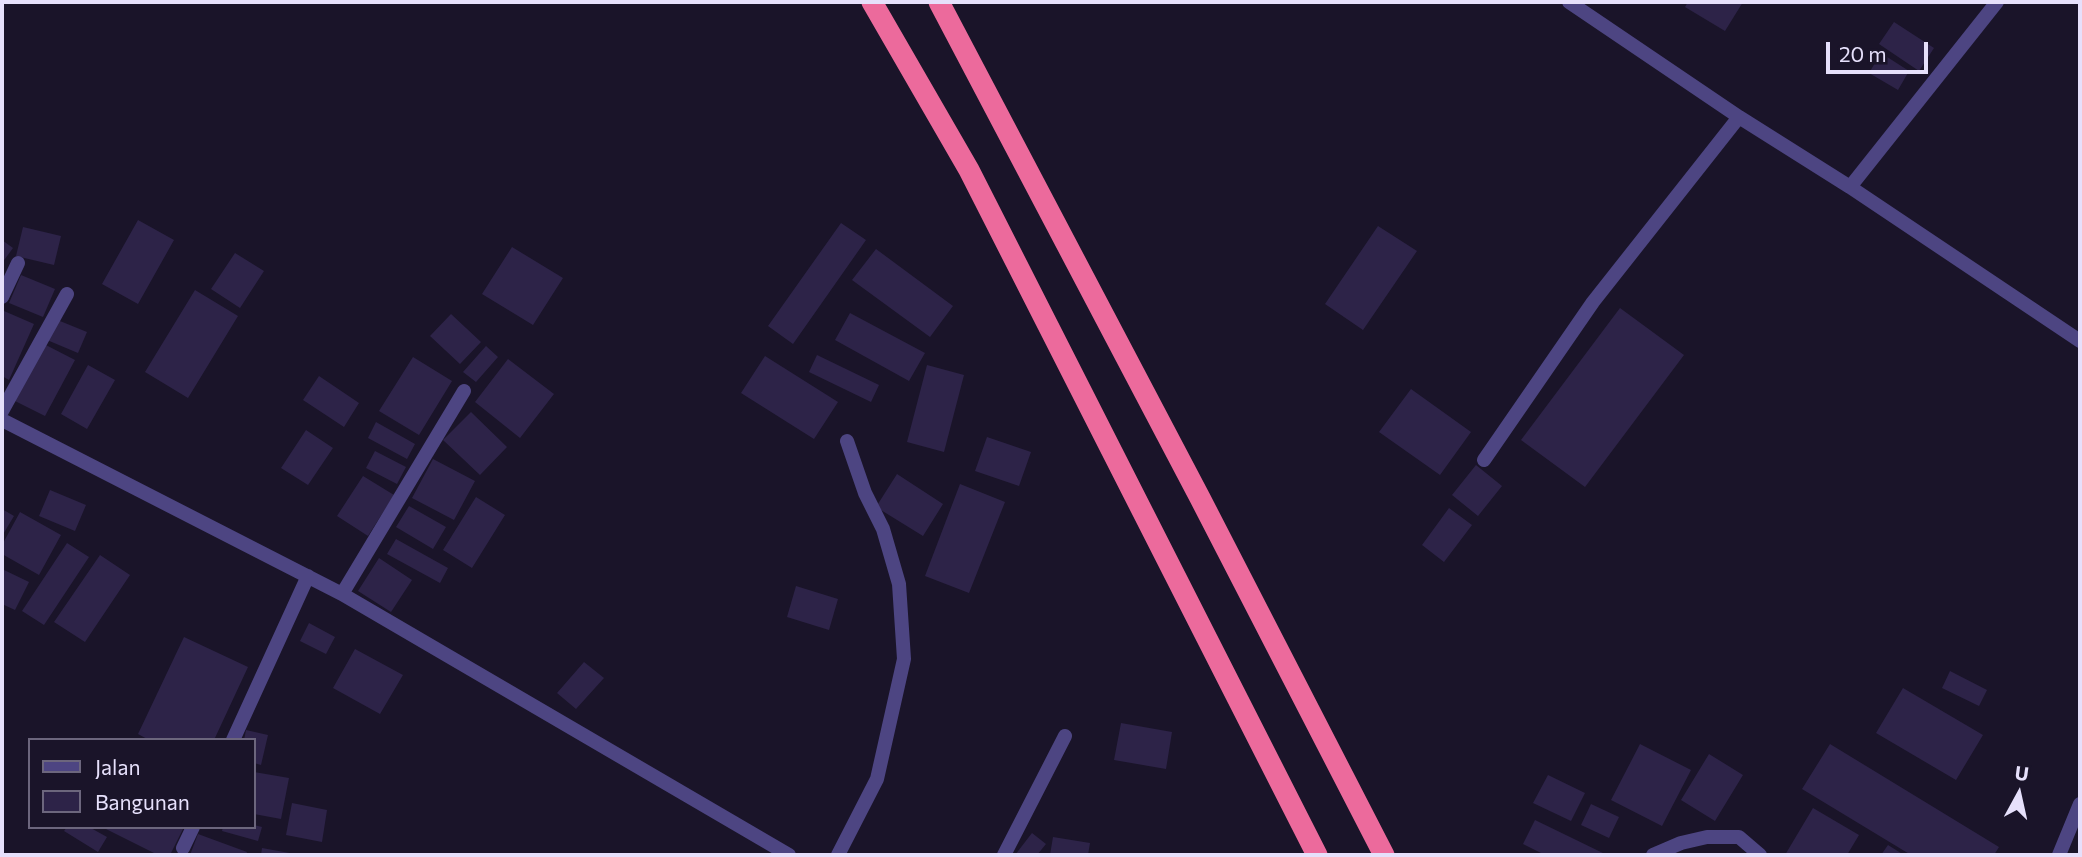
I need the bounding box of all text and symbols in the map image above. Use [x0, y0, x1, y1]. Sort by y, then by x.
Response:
scale bar [1830, 28, 1932, 72]
text: 20 m [1839, 41, 1887, 66]
legend [28, 738, 256, 829]
text: Jalan [95, 754, 140, 779]
north arrow [1984, 759, 2054, 829]
text: U [2014, 760, 2030, 785]
text: Bangunan [95, 789, 190, 814]

